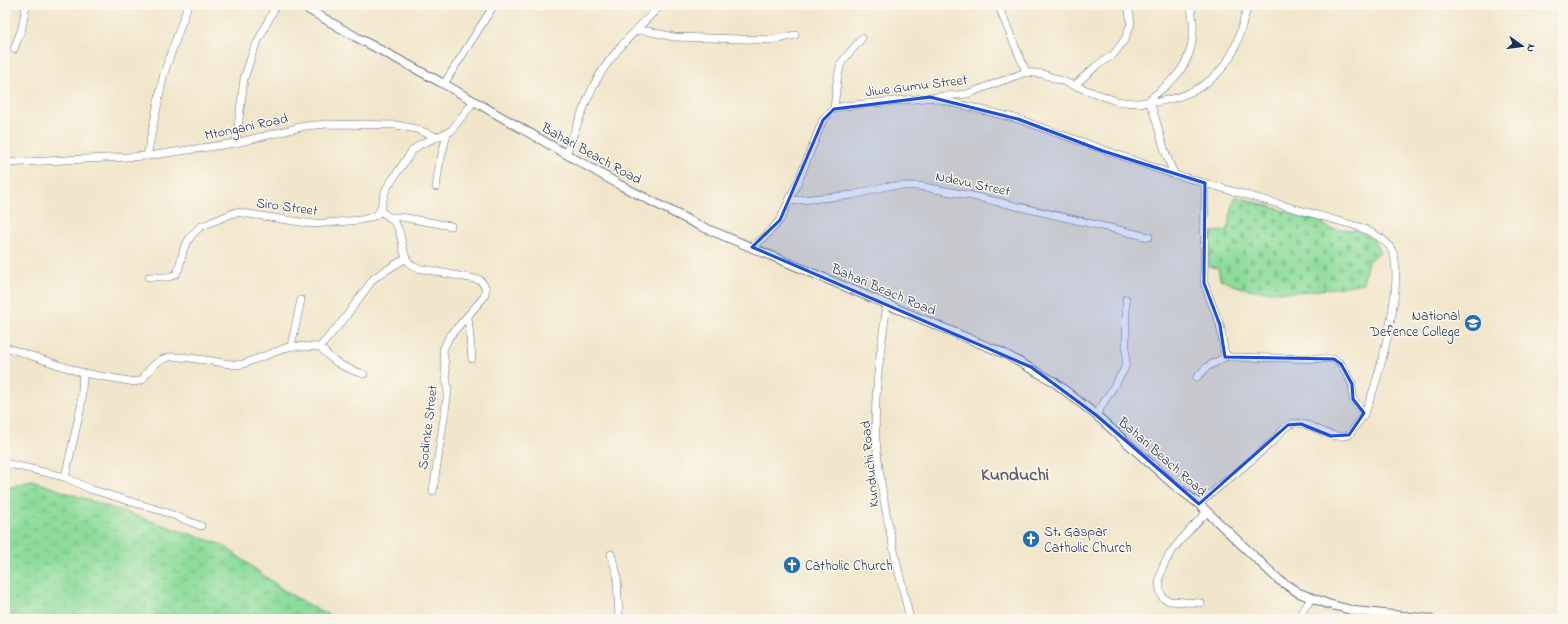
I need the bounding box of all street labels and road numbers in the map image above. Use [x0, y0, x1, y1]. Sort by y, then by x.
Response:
street label: Jiwe Gumu Street [864, 70, 969, 103]
street label: Mtongani Road [203, 108, 290, 148]
street label: Bahari Beach Road [536, 118, 645, 191]
street label: Ndevu Street [933, 166, 1012, 203]
street label: Siro Street [255, 193, 319, 222]
street label: Bahari Beach Road [827, 259, 939, 322]
street label: Sodinke Street [413, 384, 444, 471]
street label: Bahari Beach Road [1112, 412, 1211, 502]
street label: Kunduchi Road [855, 419, 885, 508]

